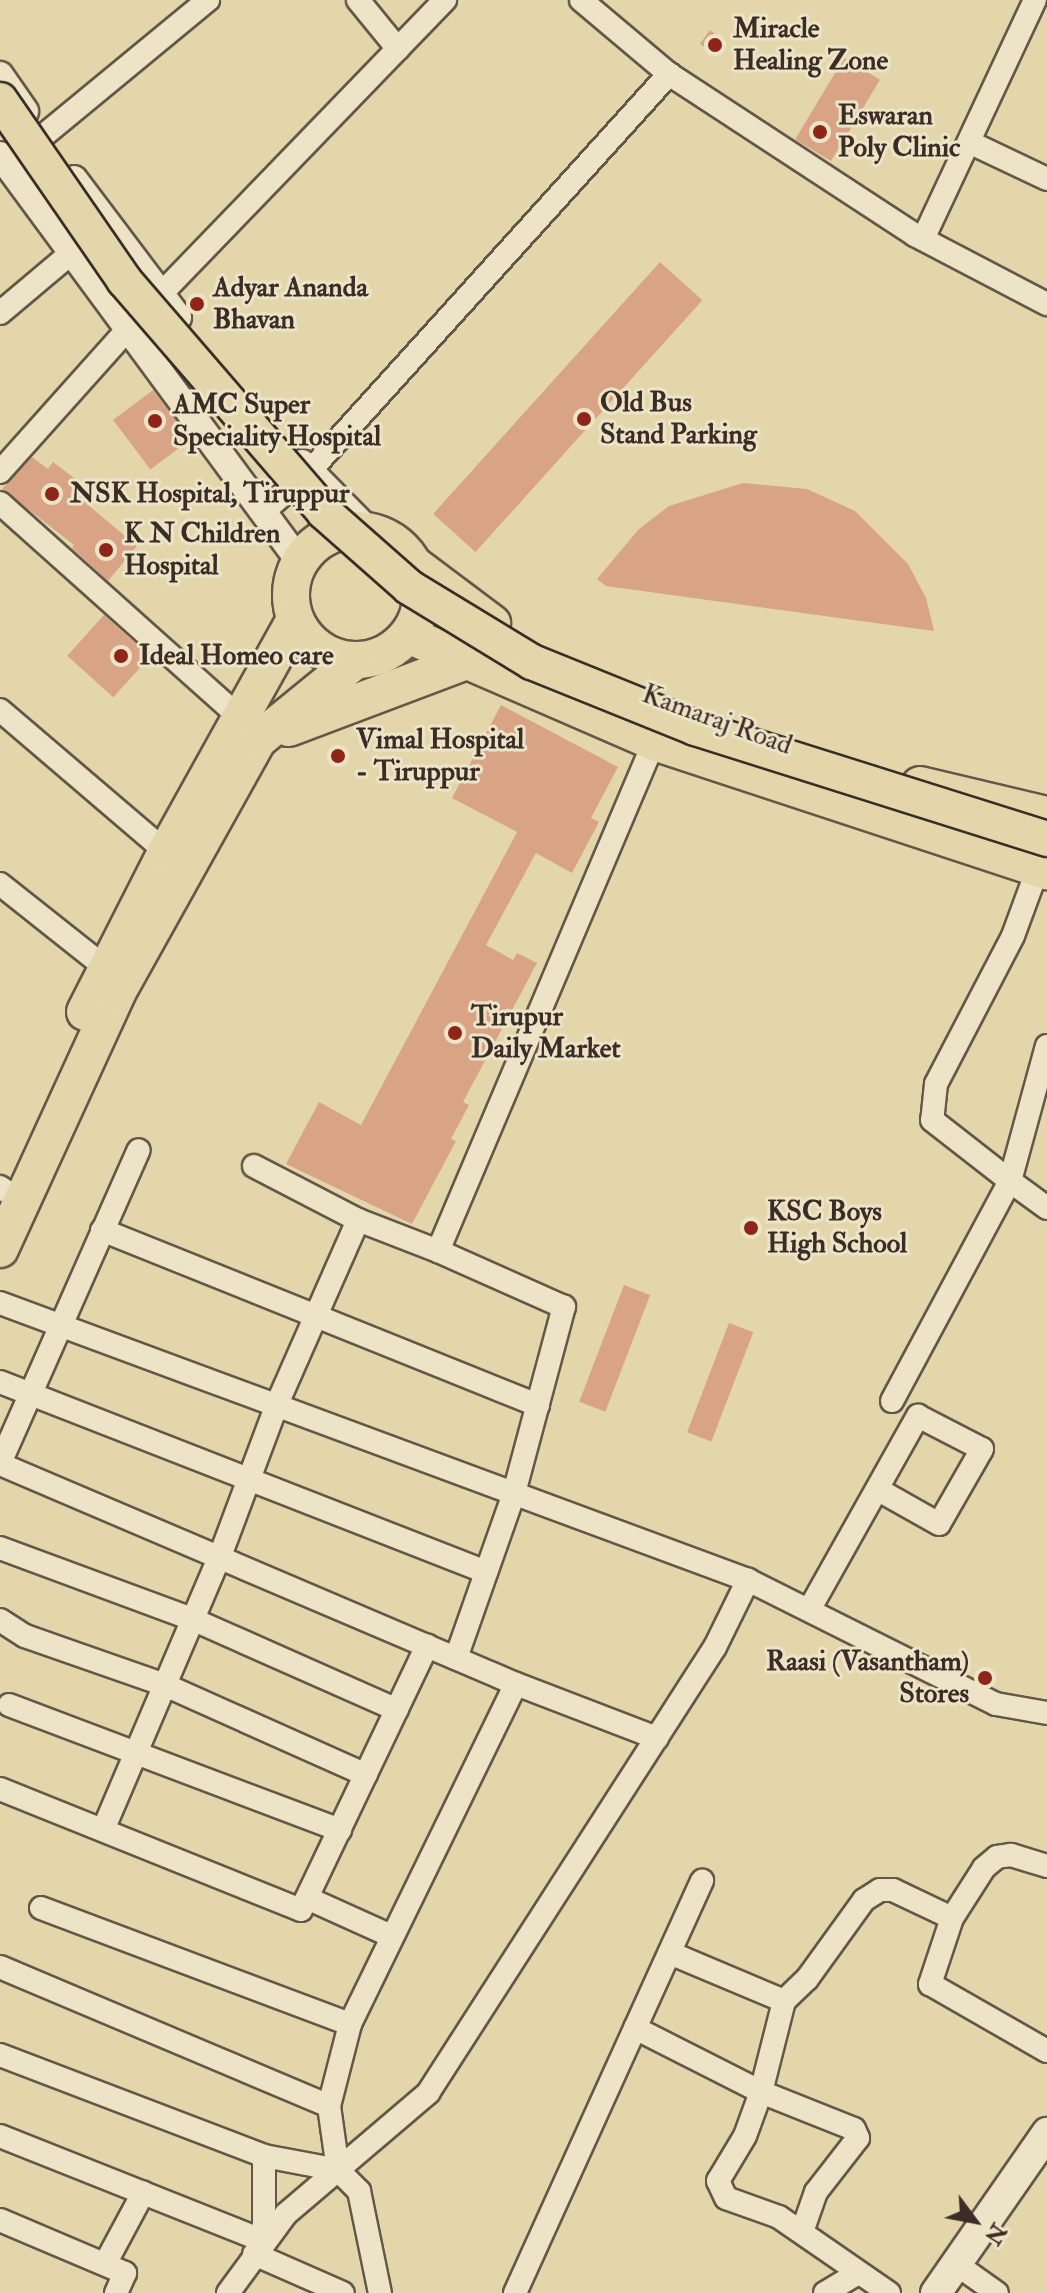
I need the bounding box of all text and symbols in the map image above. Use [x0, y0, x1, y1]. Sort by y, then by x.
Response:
place label: Miracle Healing Zone [733, 12, 888, 78]
marker: Miracle Healing Zone [704, 34, 726, 56]
place label: Eswaran Poly Clinic [838, 99, 960, 165]
marker: Eswaran Poly Clinic [809, 121, 831, 143]
place label: Adyar Ananda Bhavan [213, 271, 368, 337]
marker: Adyar Ananda Bhavan [188, 295, 206, 313]
place label: Old Bus Stand Parking [600, 386, 757, 452]
place label: AMC Super Speciality Hospital [173, 388, 381, 454]
marker: AMC Super Speciality Hospital [144, 410, 166, 432]
marker: Old Bus Stand Parking [575, 410, 593, 428]
place label: NSK Hospital, Tiruppur [70, 477, 349, 511]
marker: NSK Hospital, Tiruppur [41, 483, 63, 505]
place label: K N Children Hospital [124, 517, 280, 583]
marker: K N Children Hospital [95, 539, 117, 561]
place label: Ideal Homeo care [139, 639, 334, 673]
marker: Ideal Homeo care [110, 645, 132, 667]
street label: Kamaraj Road [637, 677, 797, 763]
place label: Vimal Hospital - Tiruppur [356, 723, 524, 789]
marker: Vimal Hospital - Tiruppur [327, 745, 349, 767]
place label: Tirupur Daily Market [471, 1000, 621, 1066]
marker: Tirupur Daily Market [446, 1024, 464, 1042]
place label: KSC Boys High School [767, 1195, 907, 1261]
marker: KSC Boys High School [742, 1219, 760, 1237]
place label: Raasi (Vasantham) Stores [766, 1645, 969, 1711]
marker: Raasi (Vasantham) Stores [976, 1669, 994, 1687]
north arrow [935, 2181, 1015, 2261]
text: N [978, 2218, 1012, 2249]

